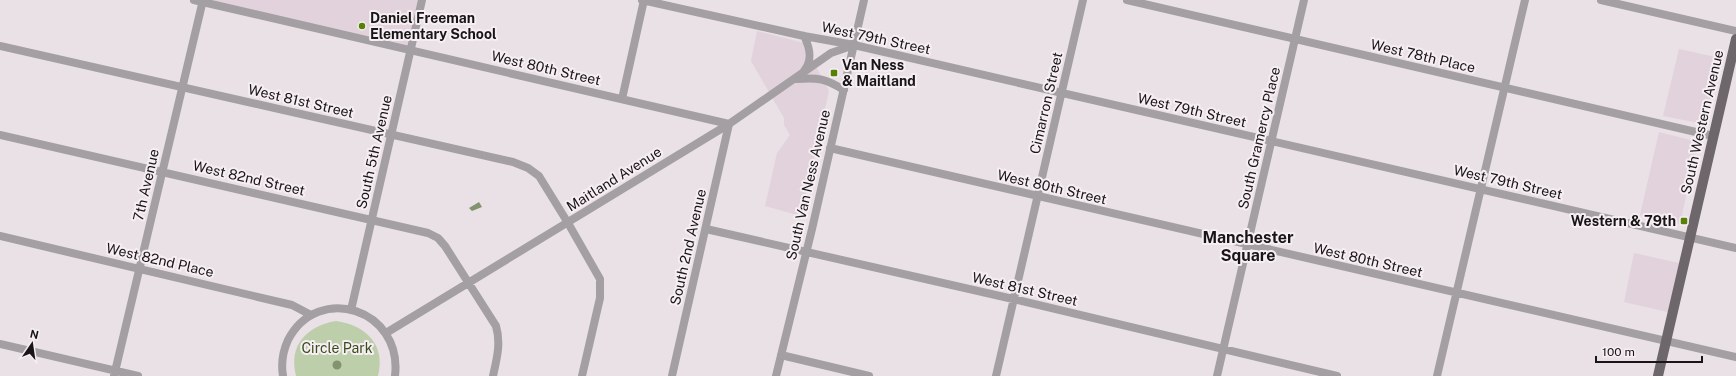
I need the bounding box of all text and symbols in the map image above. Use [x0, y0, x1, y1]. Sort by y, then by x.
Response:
place label: Daniel Freeman Elementary School [370, 10, 497, 42]
street label: West 79th Street [820, 19, 932, 57]
marker: Daniel Freeman Elementary School [357, 21, 367, 31]
street label: West 78th Place [1369, 36, 1477, 76]
street label: West 80th Street [490, 48, 602, 88]
street label: South Western Avenue [1678, 48, 1726, 196]
street label: Cimarron Street [1026, 50, 1066, 156]
place label: Van Ness & Maitland [842, 57, 916, 89]
street label: South Gramercy Place [1235, 65, 1283, 211]
marker: Van Ness & Maitland [829, 68, 839, 78]
street label: West 81st Street [247, 81, 355, 121]
street label: West 79th Street [1136, 90, 1248, 130]
street label: South 5th Avenue [353, 93, 395, 210]
street label: South Van Ness Avenue [783, 108, 833, 262]
street label: Maitland Avenue [564, 143, 664, 215]
street label: 7th Avenue [130, 147, 162, 223]
street label: West 82nd Street [191, 157, 307, 199]
street label: West 79th Street [1452, 162, 1564, 202]
street label: West 80th Street [996, 167, 1108, 207]
street label: South 2nd Avenue [667, 187, 709, 307]
place label: Western & 79th [1571, 213, 1676, 229]
marker: Western & 79th [1679, 216, 1689, 226]
district label: Manchester Square [1202, 228, 1294, 265]
street label: West 82nd Place [105, 240, 215, 280]
street label: West 80th Street [1312, 240, 1424, 280]
street label: West 81st Street [971, 269, 1079, 309]
north arrow [12, 324, 52, 364]
text: N [29, 327, 40, 341]
scale bar [1596, 338, 1702, 364]
park label: Circle Park [301, 340, 373, 356]
text: 100 m [1602, 345, 1635, 359]

